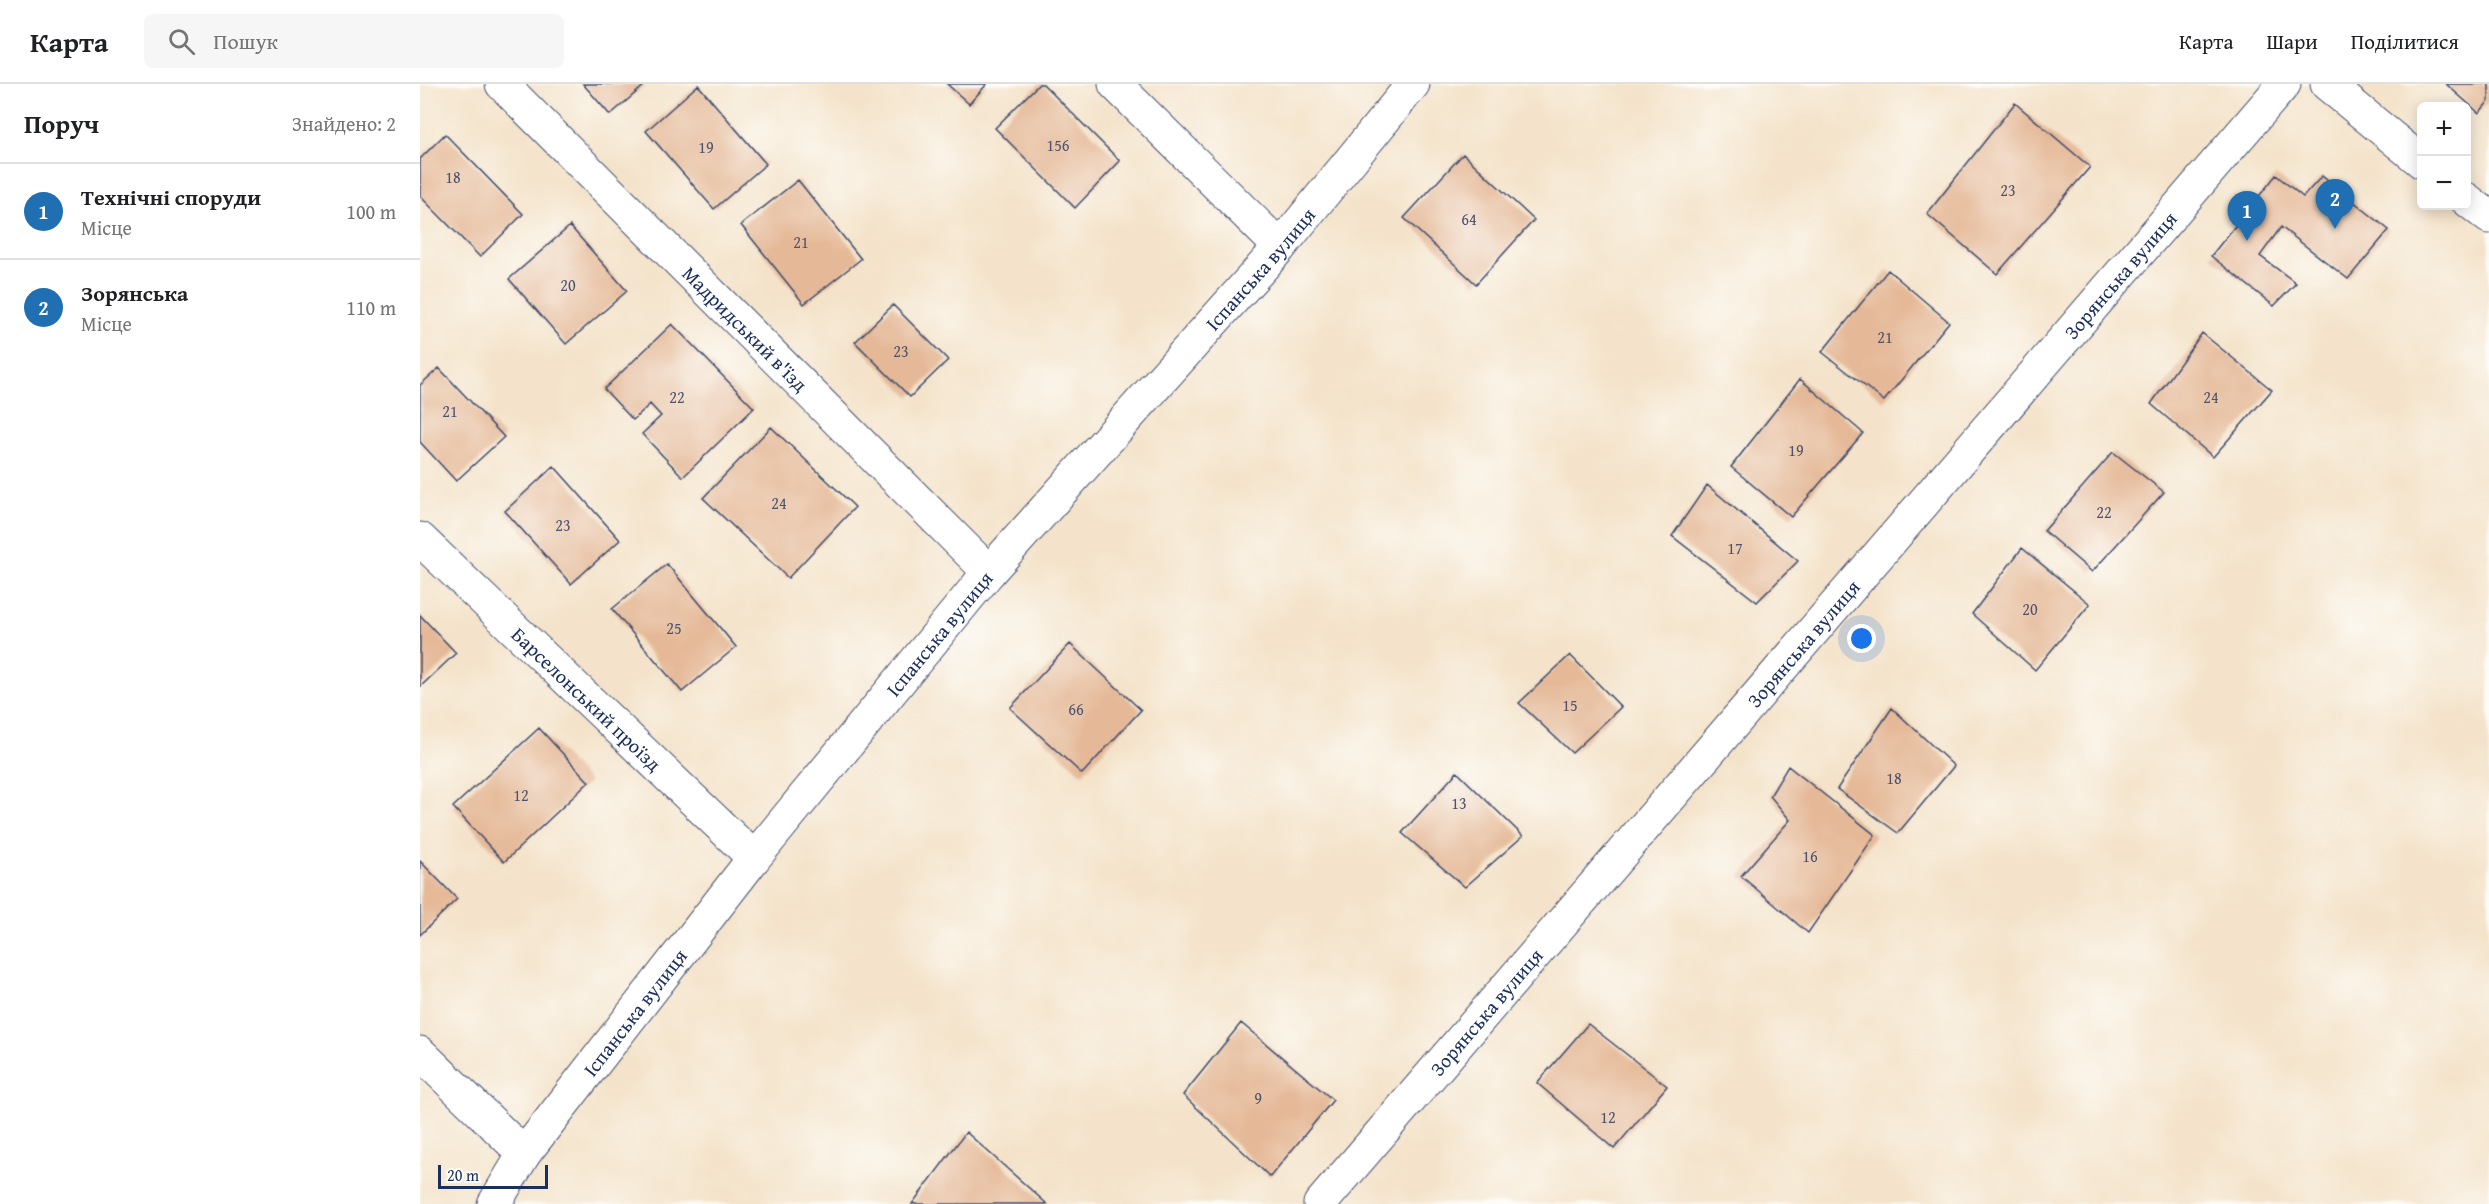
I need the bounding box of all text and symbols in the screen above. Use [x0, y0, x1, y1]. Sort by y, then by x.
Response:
search box [144, 14, 564, 68]
text: Карта [30, 21, 108, 62]
icon: search [165, 25, 198, 58]
text: Пошук [213, 25, 278, 57]
text: Карта [2179, 26, 2233, 57]
text: Шари [2266, 26, 2318, 57]
text: Поділитися [2351, 26, 2459, 57]
map controls [2417, 102, 2471, 210]
button: + [2417, 102, 2471, 156]
text: Поруч [24, 104, 99, 143]
text: Знайдено: 2 [292, 109, 396, 138]
house number: 156 [1046, 133, 1070, 157]
house number: 19 [698, 135, 714, 159]
button: − [2417, 156, 2471, 210]
house number: 18 [445, 165, 461, 189]
house number: 23 [2000, 178, 2016, 202]
pin: 2 [2316, 180, 2354, 229]
text: Технічні споруди [81, 181, 261, 213]
pin: 1 [2228, 192, 2266, 241]
text: 1 [38, 197, 49, 226]
text: 100 m [346, 197, 396, 226]
street label: Іспанська вулиця [1198, 201, 1321, 336]
street label: Зорянська вулиця [2057, 205, 2183, 345]
house number: 64 [1461, 207, 1477, 231]
text: Місце [81, 213, 132, 242]
house number: 21 [793, 230, 809, 254]
street label: Мадридський в'їзд [676, 259, 815, 398]
house number: 20 [560, 273, 576, 297]
text: Зорянська [81, 277, 188, 309]
text: 2 [38, 293, 49, 322]
text: 110 m [346, 293, 396, 322]
text: Місце [81, 309, 132, 338]
house number: 21 [1877, 325, 1893, 349]
house number: 23 [893, 339, 909, 363]
house number: 22 [669, 385, 685, 409]
house number: 24 [2203, 385, 2219, 409]
house number: 21 [442, 399, 458, 423]
house number: 19 [1788, 438, 1804, 462]
house number: 24 [771, 491, 787, 515]
house number: 22 [2096, 500, 2112, 524]
house number: 23 [555, 513, 571, 537]
house number: 17 [1727, 536, 1743, 560]
street label: Іспанська вулиця [878, 564, 999, 702]
street label: Зорянська вулиця [1739, 573, 1866, 713]
house number: 20 [2022, 597, 2038, 621]
house number: 25 [666, 616, 682, 640]
street label: Барселонський проїзд [506, 620, 669, 777]
your location [1847, 624, 1876, 653]
house number: 15 [1562, 693, 1578, 717]
house number: 66 [1068, 697, 1084, 721]
house number: 18 [1886, 766, 1902, 790]
house number: 12 [513, 783, 529, 807]
house number: 13 [1451, 791, 1467, 815]
house number: 16 [1802, 844, 1818, 868]
street label: Зорянська вулиця [1422, 941, 1549, 1082]
street label: Іспанська вулиця [575, 942, 693, 1082]
house number: 9 [1254, 1086, 1262, 1110]
house number: 12 [1600, 1105, 1616, 1129]
scale bar [438, 1162, 548, 1190]
text: 20 m [447, 1163, 479, 1187]

